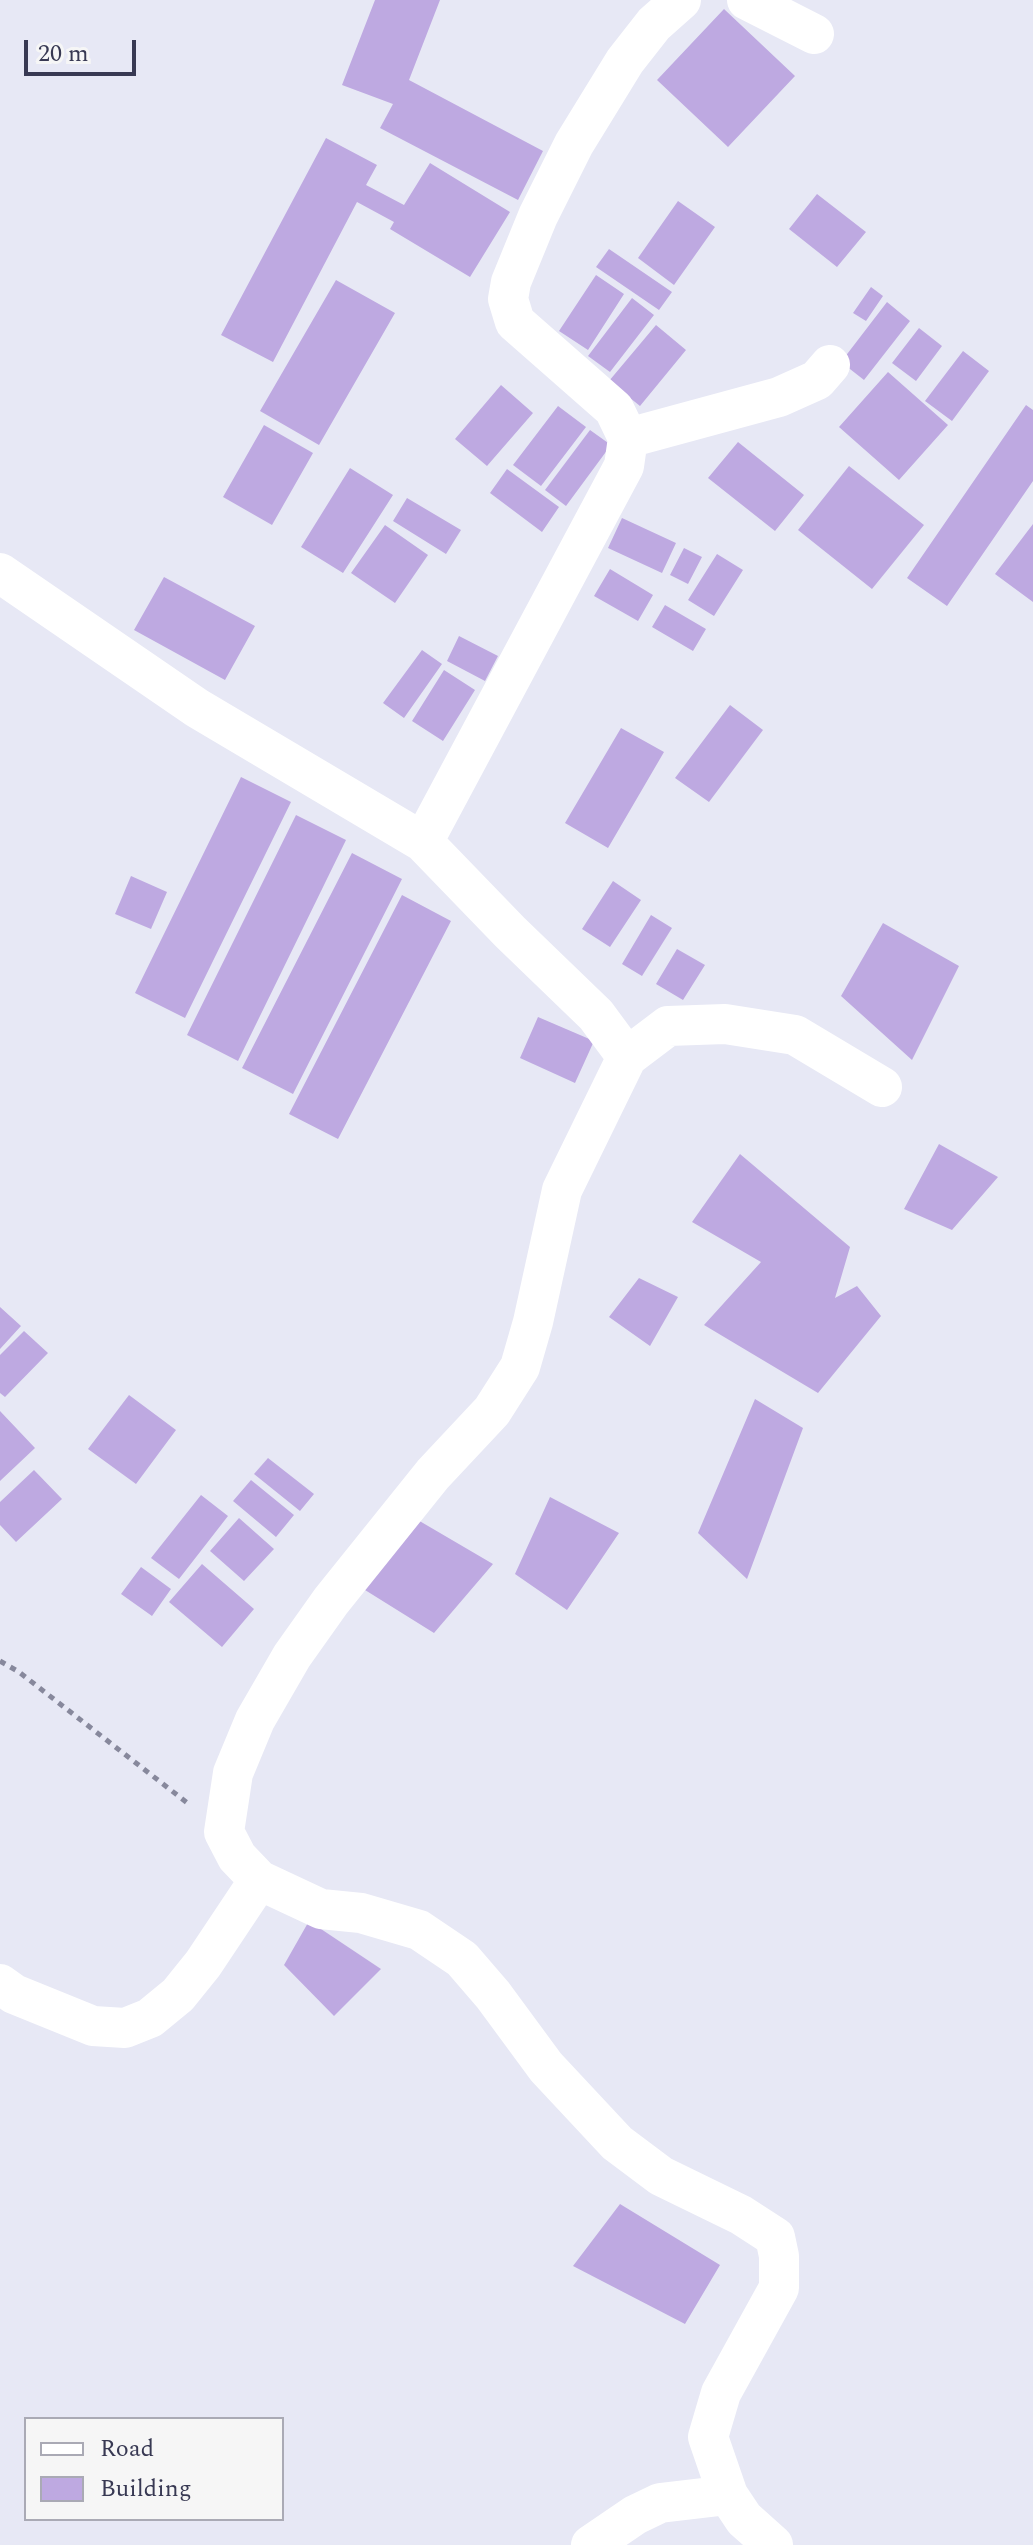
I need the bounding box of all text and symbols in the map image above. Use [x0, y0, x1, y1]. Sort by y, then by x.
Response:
scale bar [28, 24, 140, 74]
text: 20 m [38, 36, 89, 72]
legend [24, 2417, 284, 2521]
text: Road [100, 2431, 154, 2467]
text: Building [100, 2471, 192, 2507]

